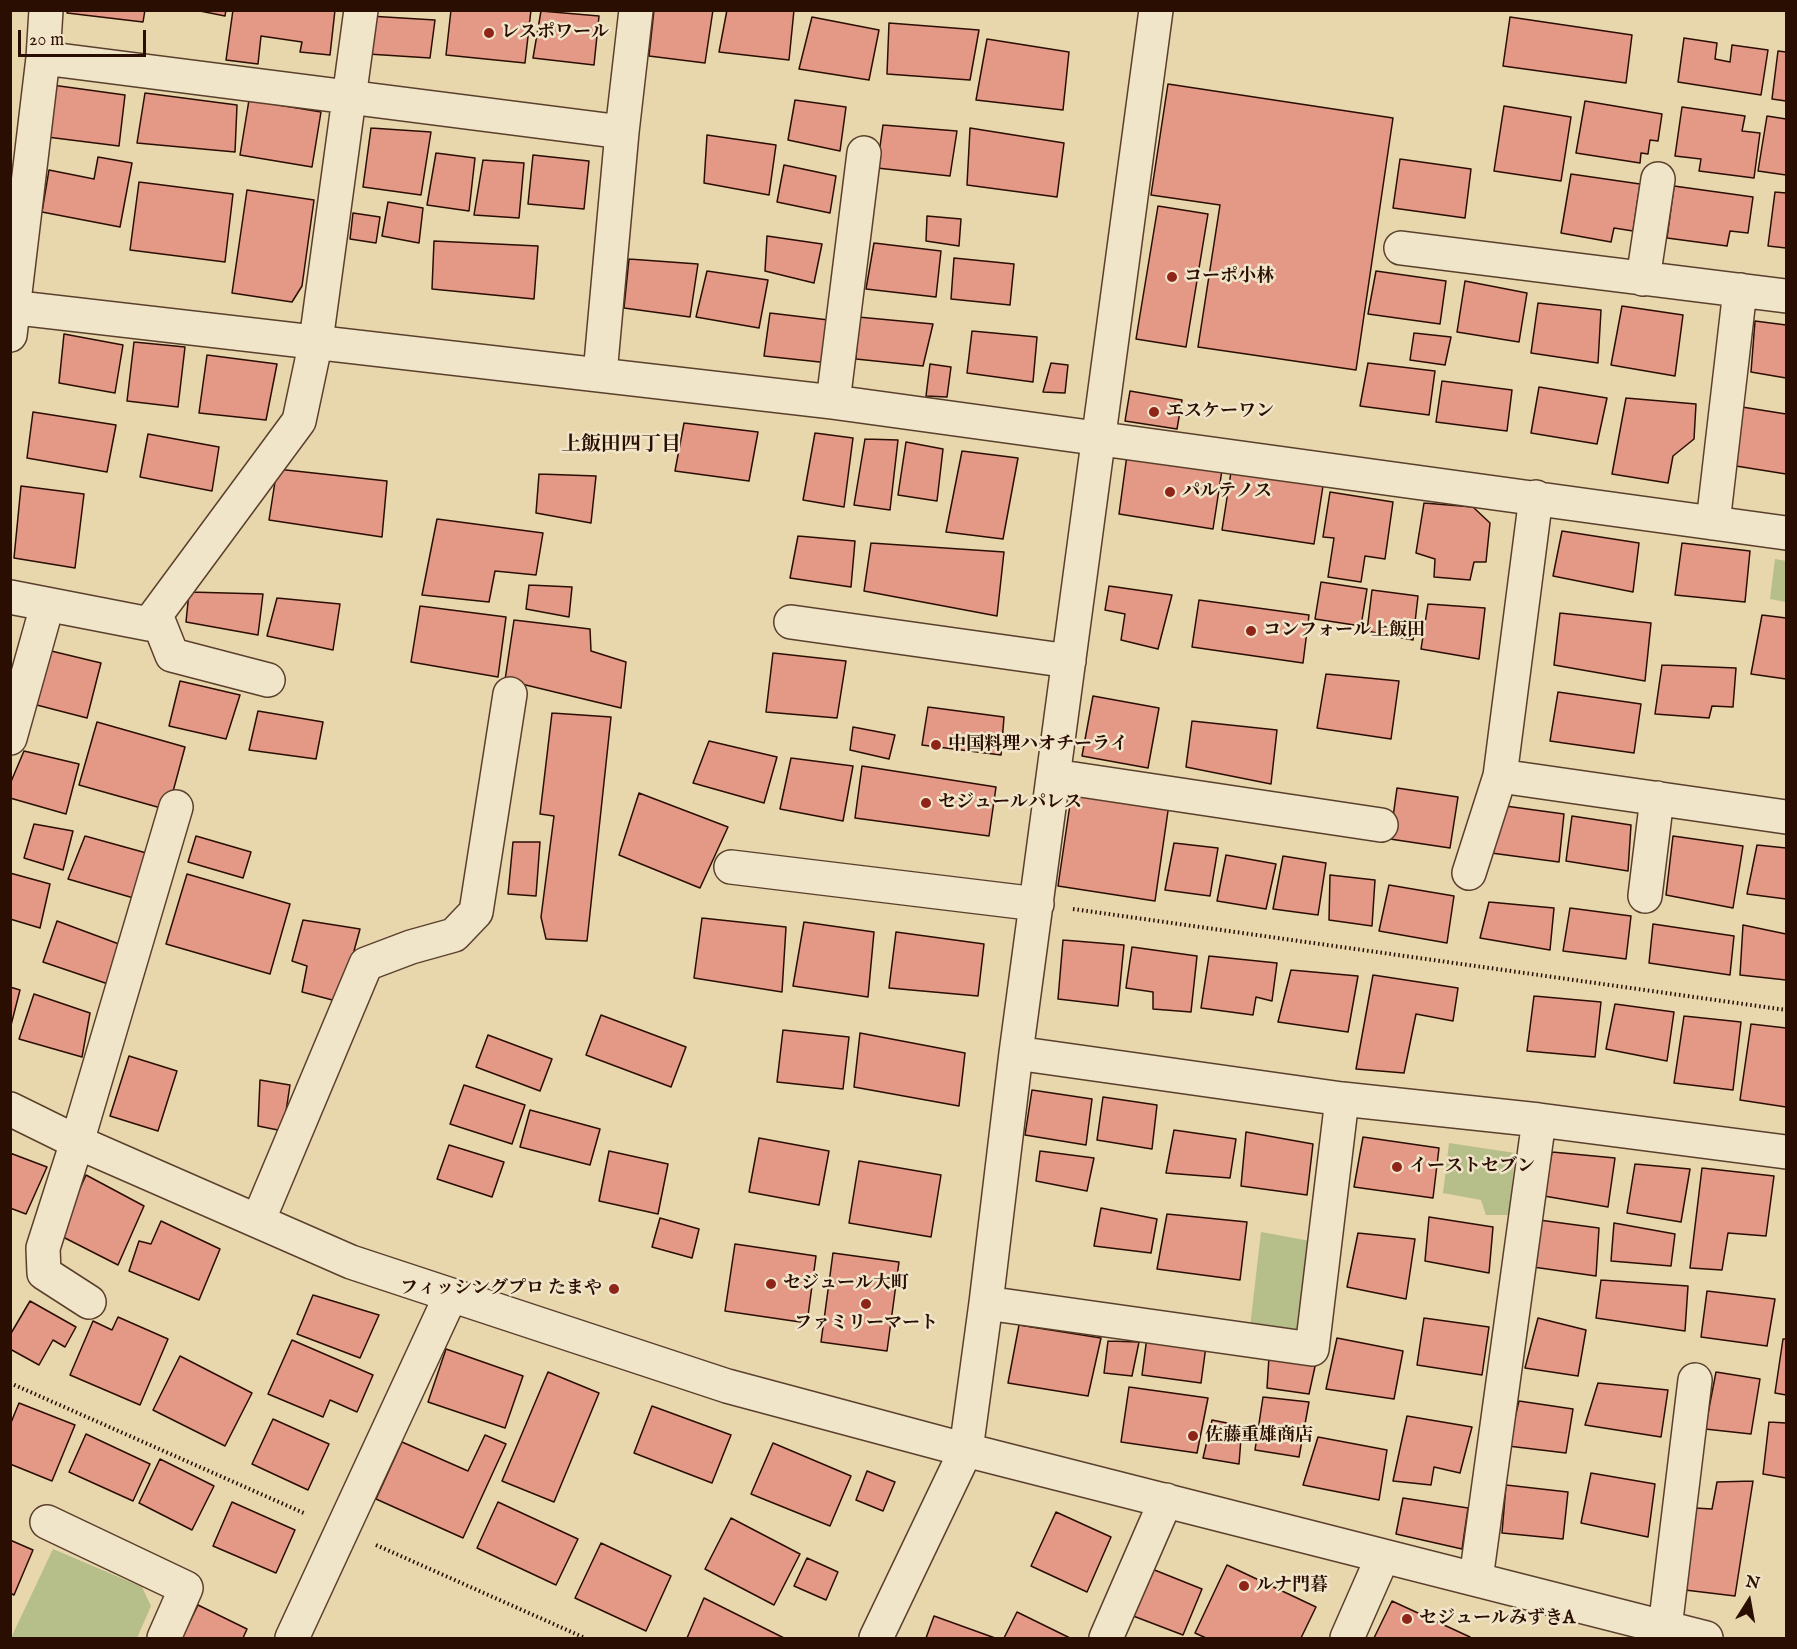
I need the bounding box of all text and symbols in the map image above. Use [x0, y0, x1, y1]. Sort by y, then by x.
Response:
scale bar [21, 18, 148, 56]
place label: レスポワール [501, 22, 609, 44]
marker: レスポワール [482, 26, 496, 40]
text: 20 m [29, 29, 64, 52]
place label: コーポ小林 [1184, 266, 1274, 288]
marker: コーポ小林 [1165, 270, 1179, 284]
place label: エスケーワン [1166, 401, 1274, 423]
marker: エスケーワン [1147, 405, 1161, 419]
district label: 上飯田四丁目 [561, 434, 681, 458]
place label: パルテノス [1182, 481, 1272, 503]
marker: パルテノス [1163, 485, 1177, 499]
place label: コンフォール上飯田 [1263, 620, 1425, 642]
marker: コンフォール上飯田 [1244, 624, 1258, 638]
place label: 中国料理ハオチーライ [948, 734, 1128, 756]
marker: 中国料理ハオチーライ [929, 738, 943, 752]
place label: セジュールパレス [938, 792, 1082, 814]
marker: セジュールパレス [919, 796, 933, 810]
place label: イーストセブン [1409, 1156, 1535, 1178]
marker: イーストセブン [1390, 1160, 1404, 1174]
place label: セジュール大町 [783, 1273, 909, 1295]
marker: セジュール大町 [764, 1277, 778, 1291]
place label: フィッシングプロ たまや [400, 1278, 602, 1300]
marker: フィッシングプロ たまや [607, 1282, 621, 1296]
marker: ファミリーマート [859, 1297, 873, 1311]
place label: ファミリーマート [794, 1313, 938, 1335]
place label: 佐藤重雄商店 [1205, 1425, 1313, 1447]
marker: 佐藤重雄商店 [1186, 1429, 1200, 1443]
north arrow [1719, 1571, 1779, 1631]
text: N [1744, 1572, 1761, 1594]
place label: ルナ門暮 [1256, 1575, 1328, 1597]
marker: ルナ門暮 [1237, 1579, 1251, 1593]
place label: セジュールみずきA [1419, 1608, 1575, 1630]
marker: セジュールみずきA [1400, 1612, 1414, 1626]

